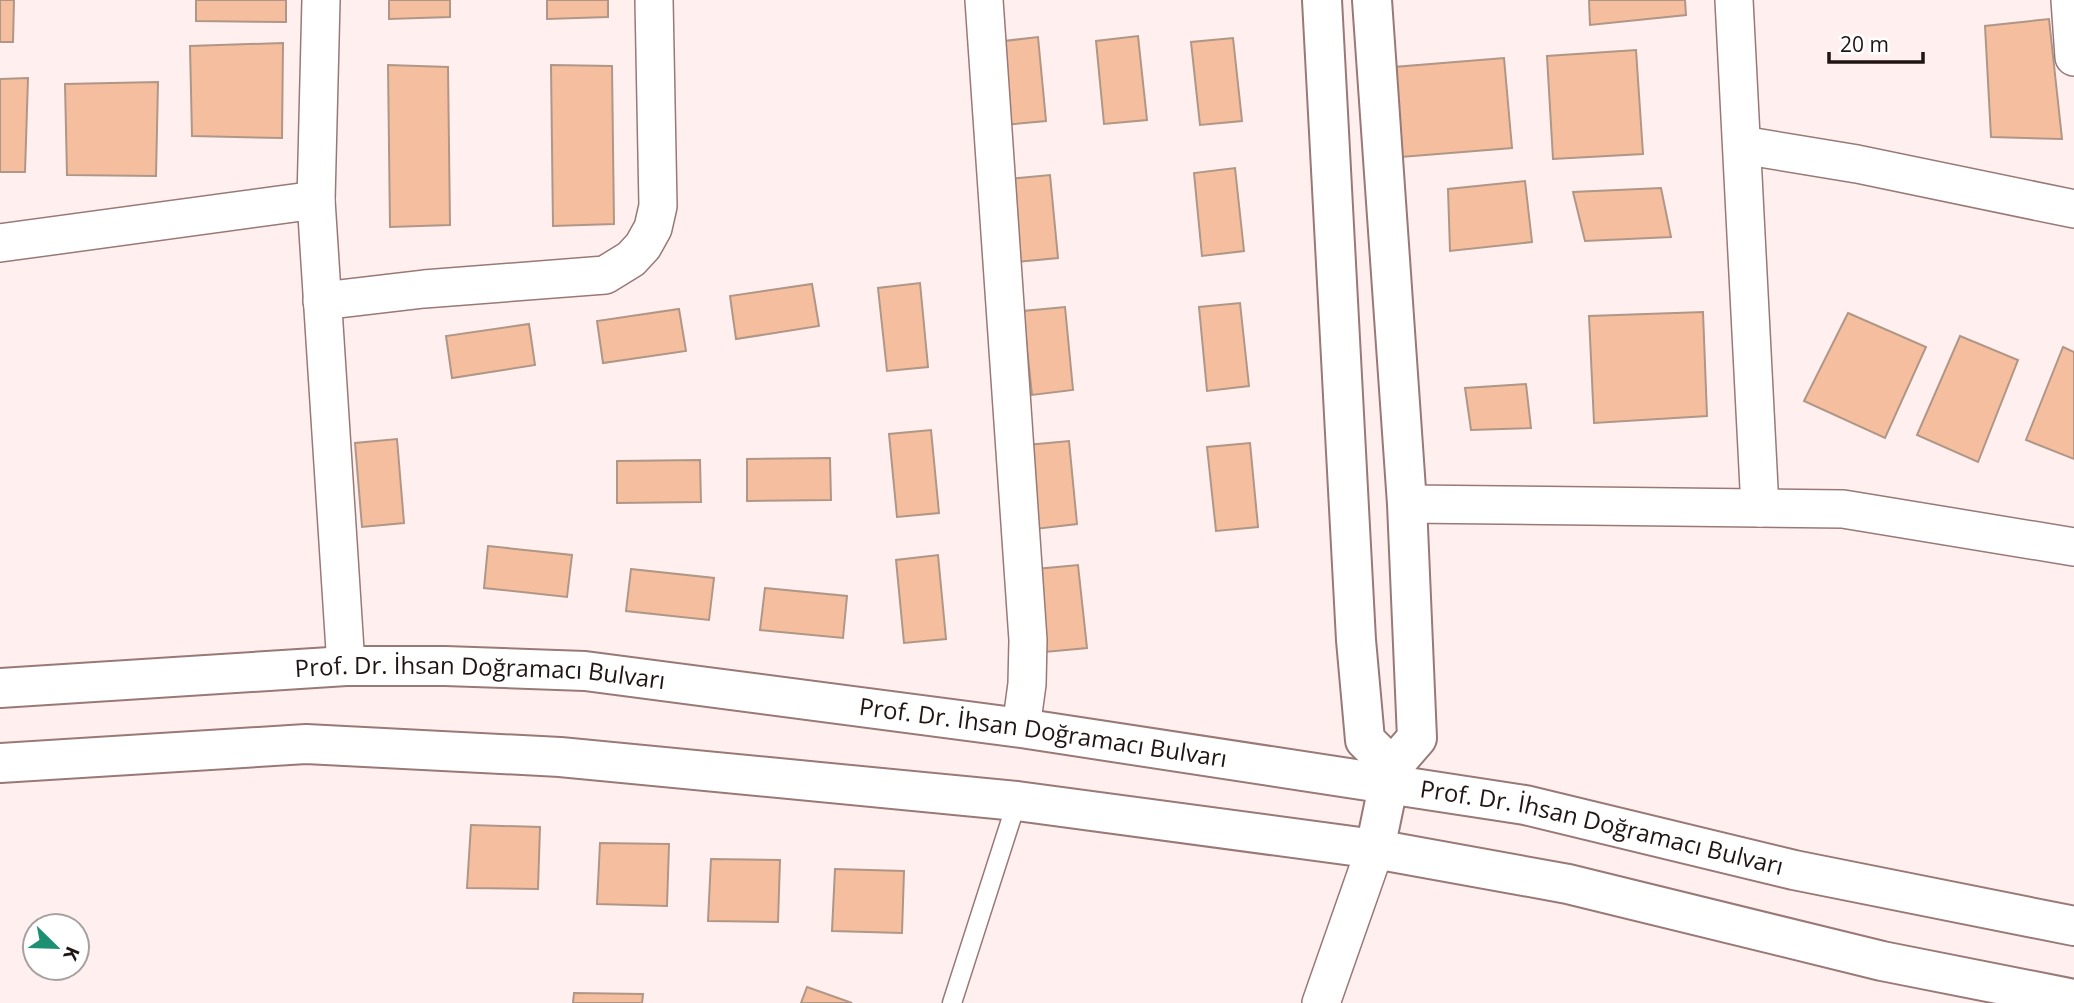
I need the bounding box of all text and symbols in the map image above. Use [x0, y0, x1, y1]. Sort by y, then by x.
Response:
scale bar [1829, 21, 1924, 65]
text: 20 m [1840, 30, 1889, 58]
street label: Prof. Dr. İhsan Doğramacı Bulvarı [294, 648, 667, 696]
street label: Prof. Dr. İhsan Doğramacı Bulvarı [857, 689, 1229, 774]
street label: Prof. Dr. İhsan Doğramacı Bulvarı [1418, 771, 1787, 882]
north arrow [21, 912, 91, 982]
text: K [57, 943, 86, 965]

